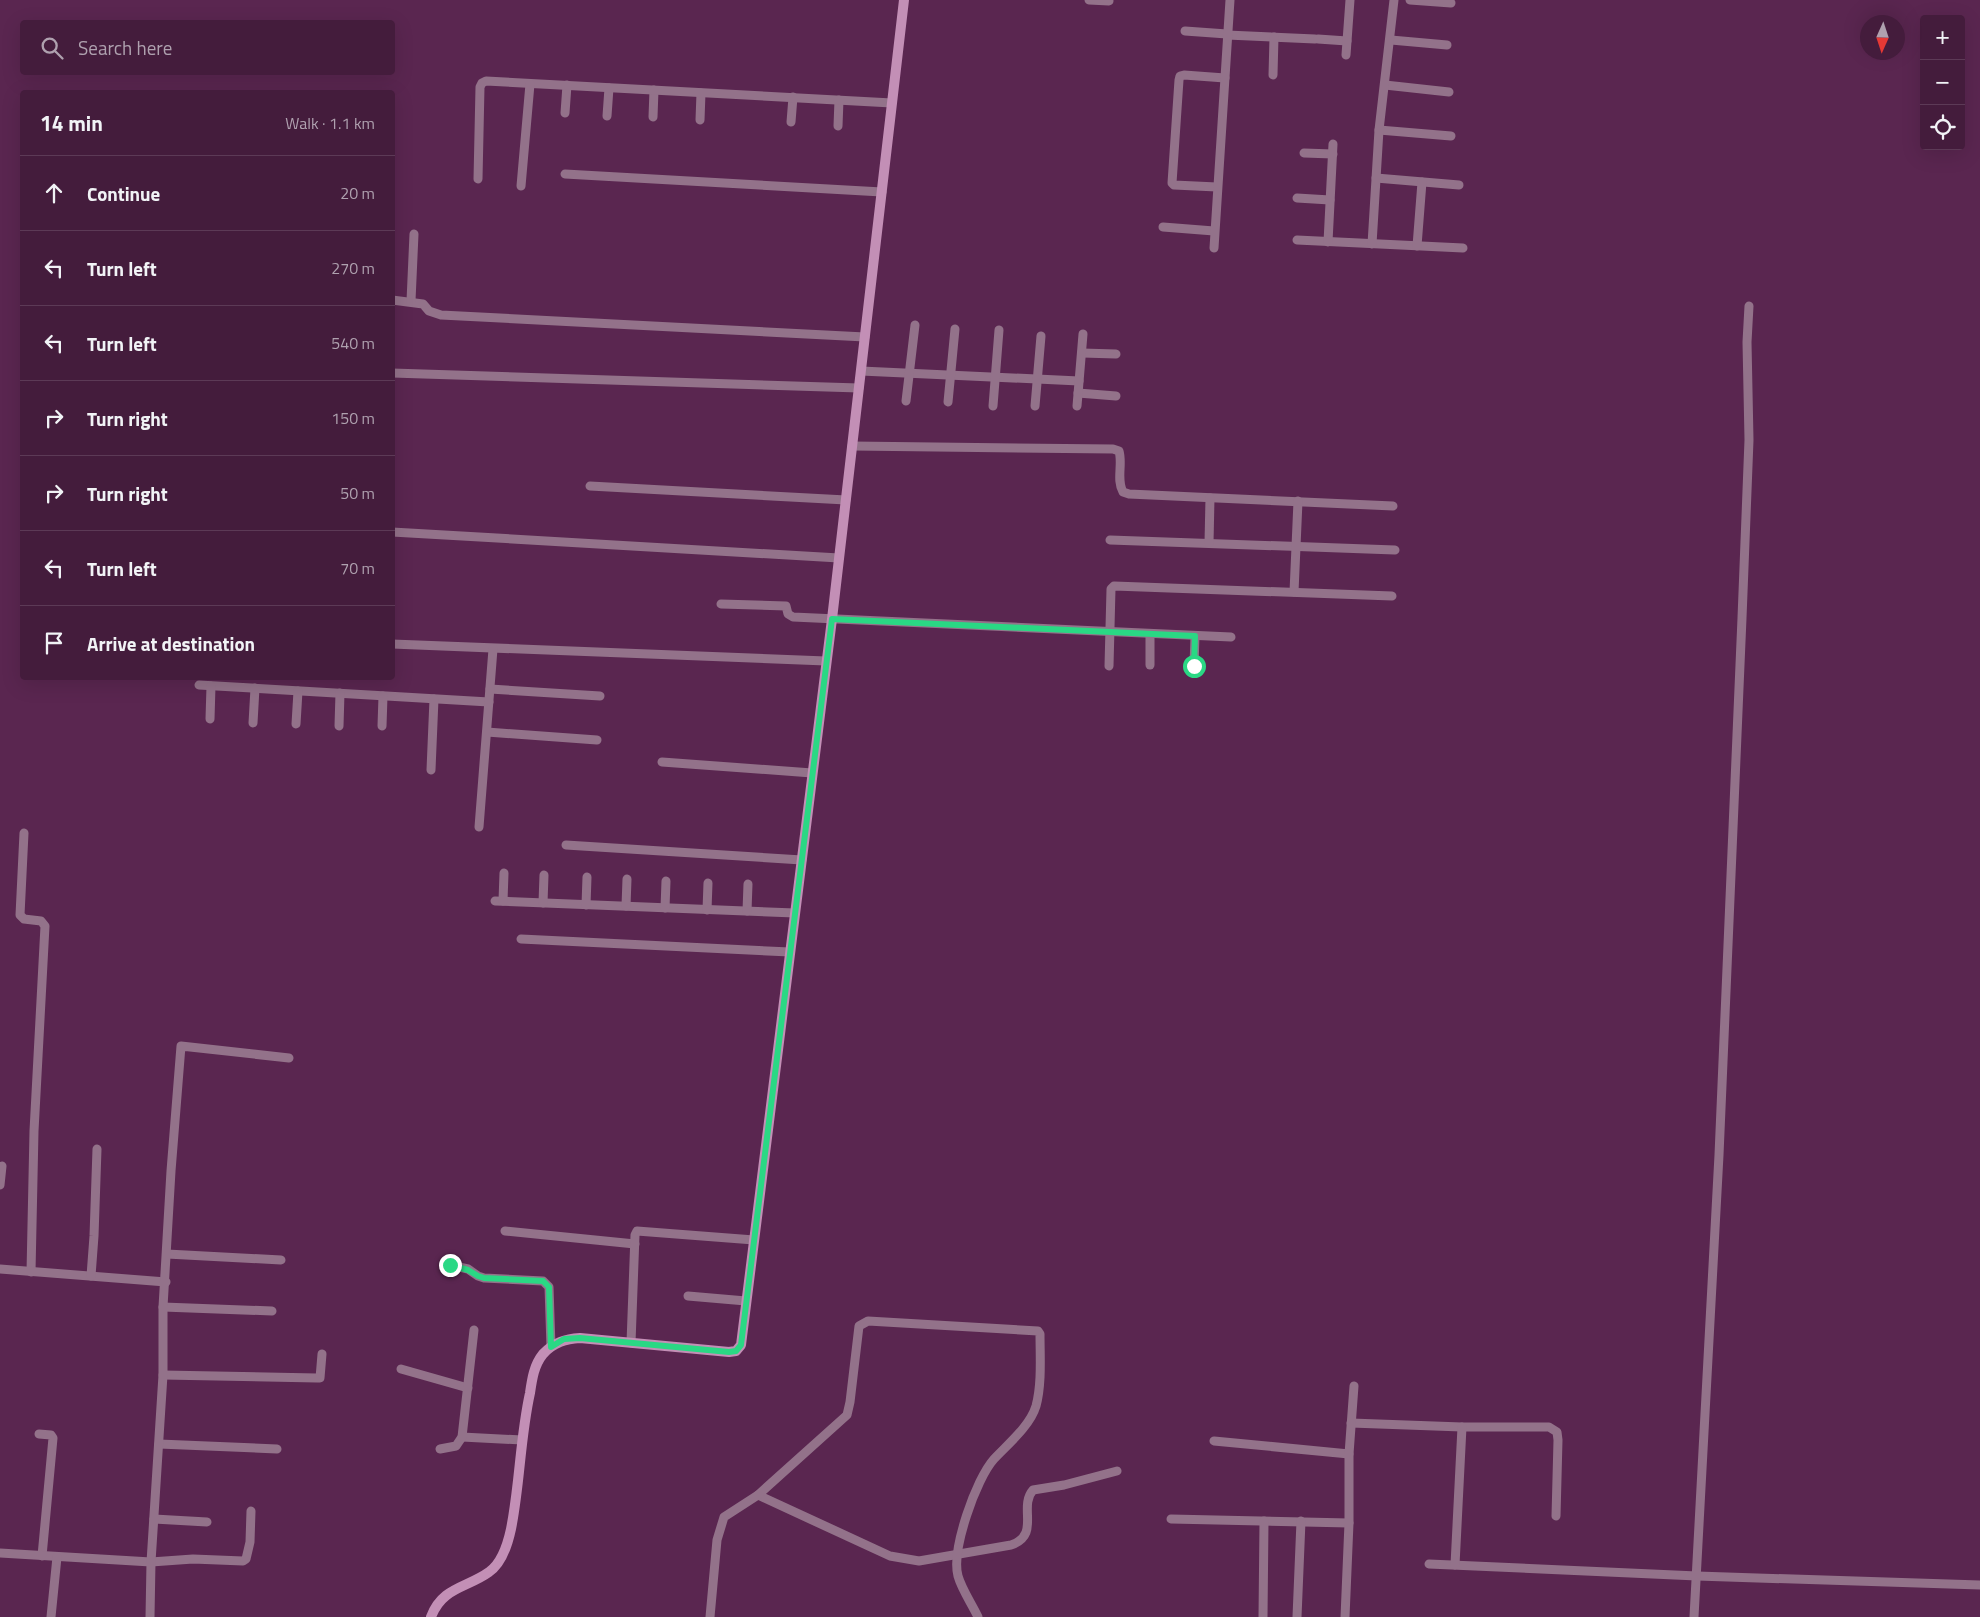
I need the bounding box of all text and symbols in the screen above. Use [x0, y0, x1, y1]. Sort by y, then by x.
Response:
north arrow [1860, 15, 1905, 60]
map controls [1920, 15, 1965, 150]
button: + [1920, 15, 1965, 60]
search box [20, 20, 395, 75]
text: Search here [78, 33, 172, 62]
icon: search [38, 34, 66, 62]
button: − [1920, 60, 1965, 105]
button: locate [1920, 105, 1965, 150]
text: 14 min [40, 107, 103, 139]
text: Walk · 1.1 km [285, 111, 375, 135]
icon: ahead [40, 179, 68, 207]
text: Continue [87, 179, 160, 208]
text: 20 m [340, 181, 375, 205]
icon: left [40, 254, 68, 282]
text: Turn left [87, 254, 157, 283]
text: 270 m [331, 256, 375, 280]
icon: left [40, 329, 68, 357]
text: Turn left [87, 329, 157, 358]
text: 540 m [331, 331, 375, 355]
icon: right [40, 404, 68, 432]
text: Turn right [87, 404, 168, 433]
text: 150 m [331, 406, 375, 430]
icon: right [40, 479, 68, 507]
text: Turn right [87, 479, 168, 508]
text: 50 m [340, 481, 375, 505]
icon: left [40, 554, 68, 582]
text: Turn left [87, 554, 157, 583]
text: 70 m [340, 556, 375, 580]
icon: arrive [40, 629, 68, 657]
text: Arrive at destination [87, 629, 255, 658]
route start [1183, 655, 1206, 678]
route end [439, 1254, 462, 1277]

